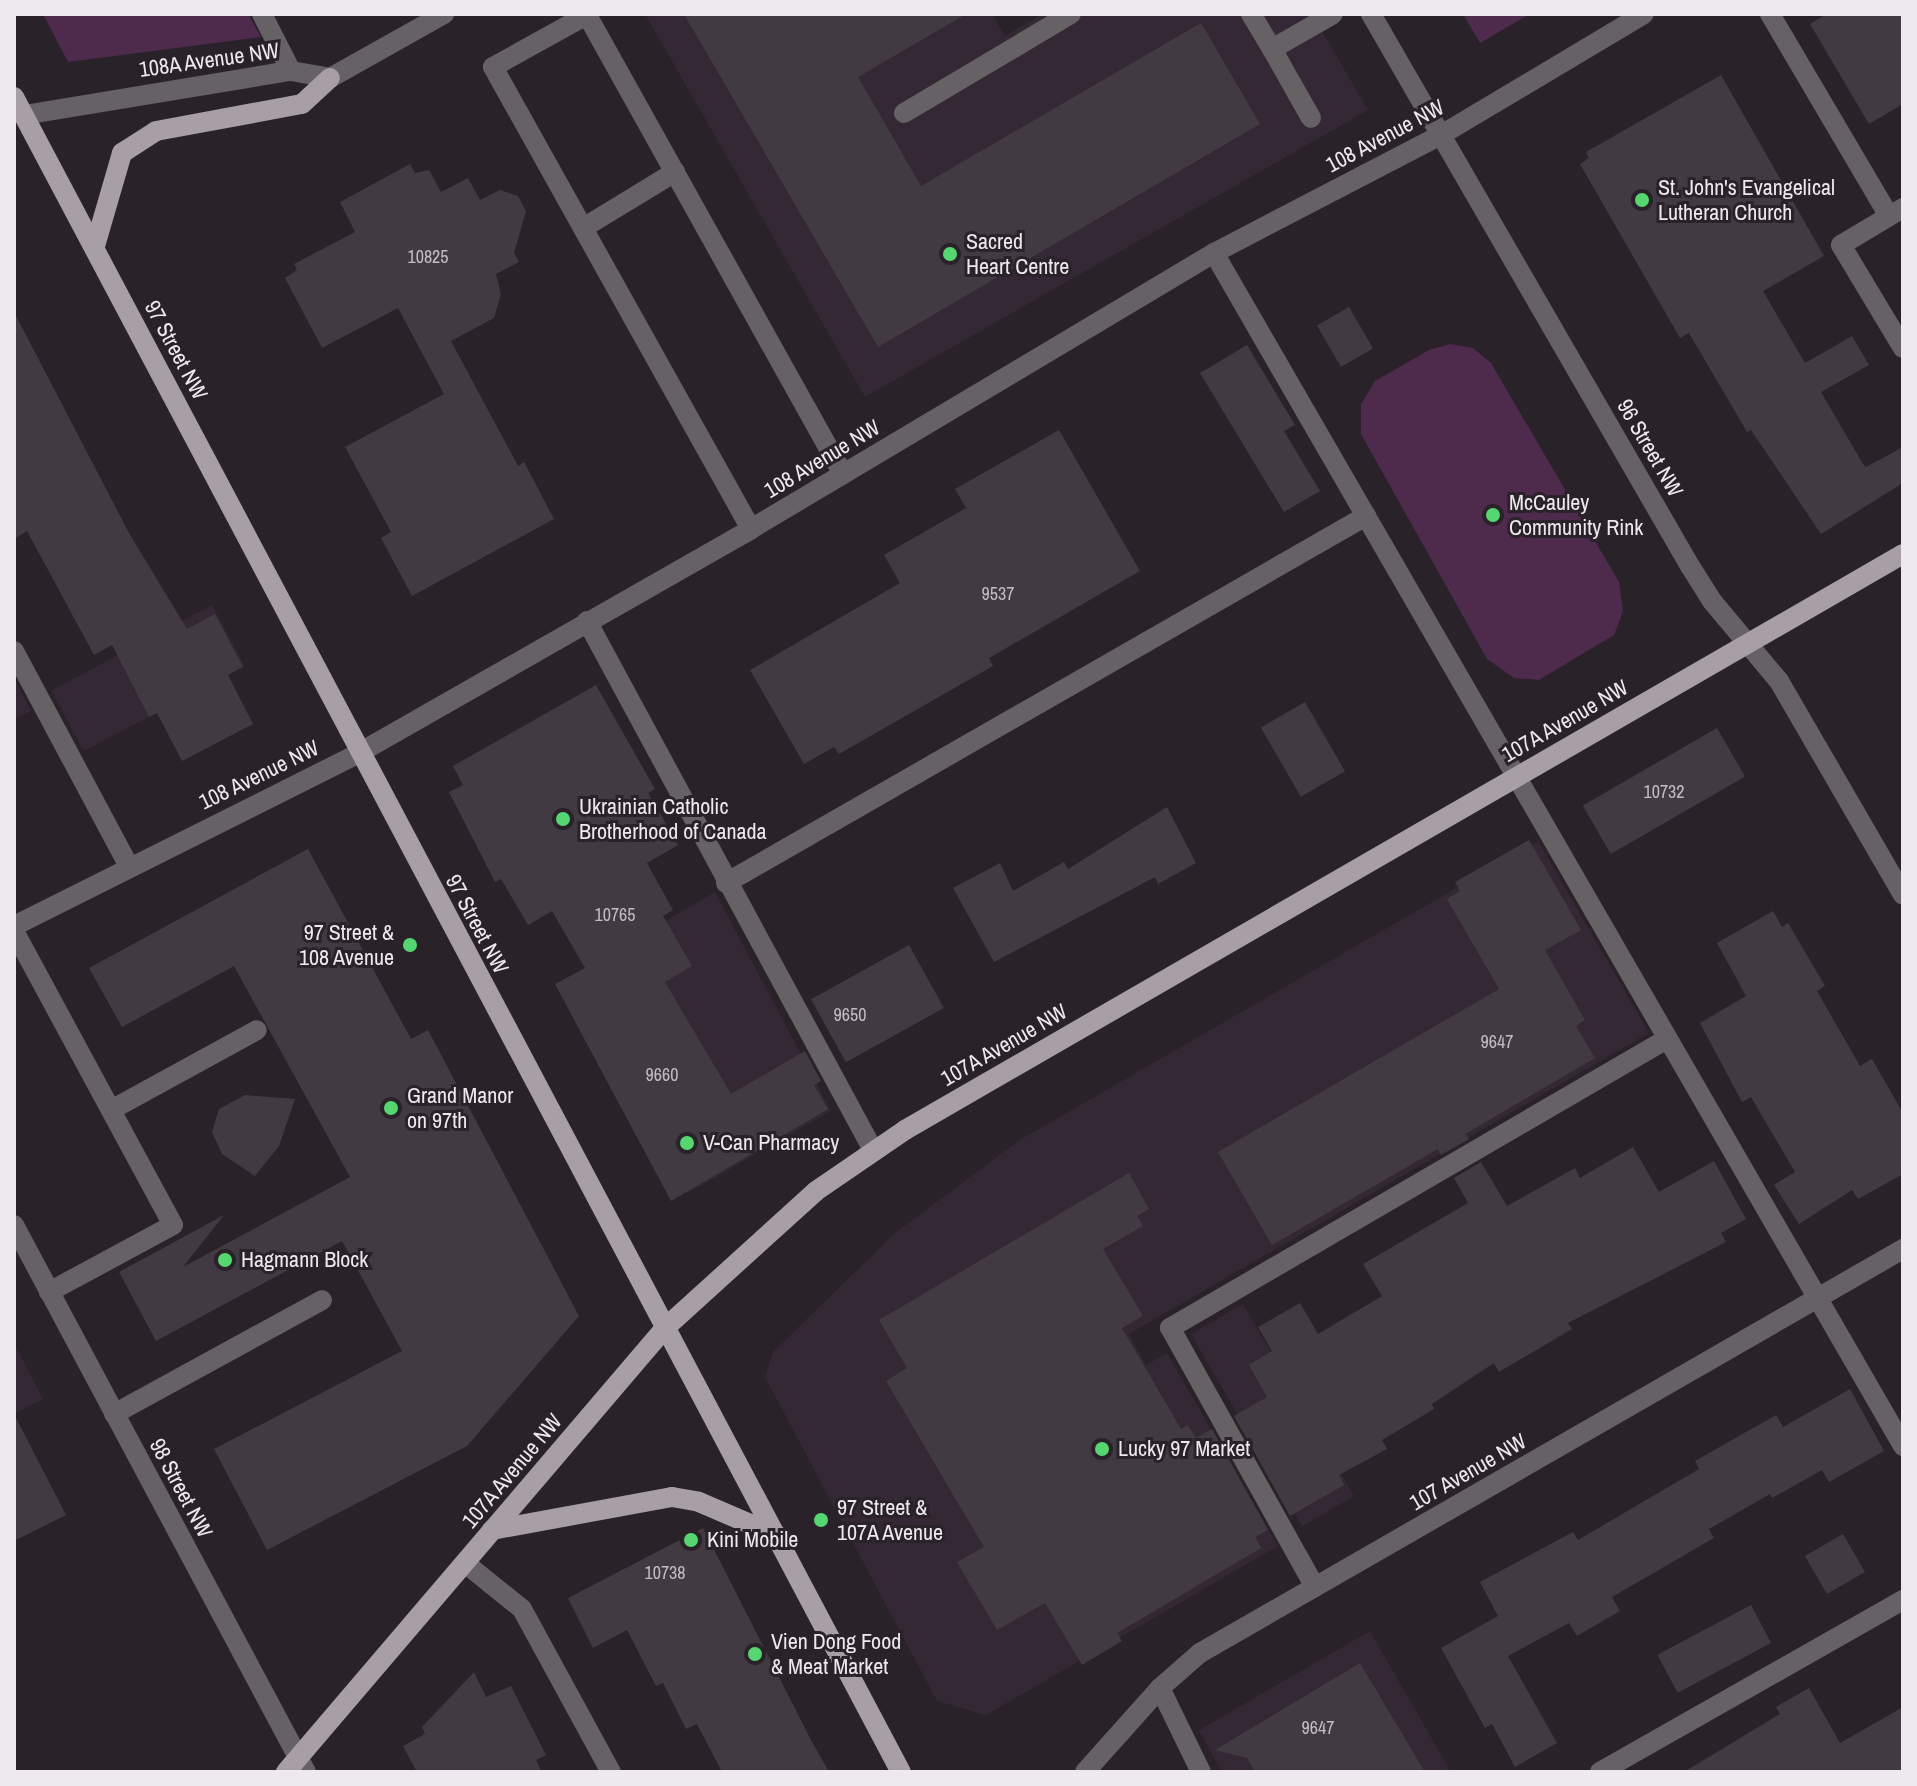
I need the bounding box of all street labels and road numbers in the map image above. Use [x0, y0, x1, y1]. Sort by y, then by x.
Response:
street label: 108A Avenue NW [136, 37, 282, 83]
street label: 108 Avenue NW [1321, 94, 1449, 178]
street label: 97 Street NW [139, 296, 213, 404]
street label: 96 Street NW [1611, 395, 1689, 501]
street label: 108 Avenue NW [759, 414, 885, 504]
street label: 107A Avenue NW [1496, 674, 1634, 768]
street label: 108 Avenue NW [194, 734, 324, 816]
street label: 97 Street NW [440, 870, 514, 978]
street label: 107A Avenue NW [935, 998, 1073, 1092]
street label: 107A Avenue NW [456, 1408, 568, 1534]
street label: 107 Avenue NW [1405, 1428, 1531, 1516]
street label: 98 Street NW [144, 1434, 218, 1542]

